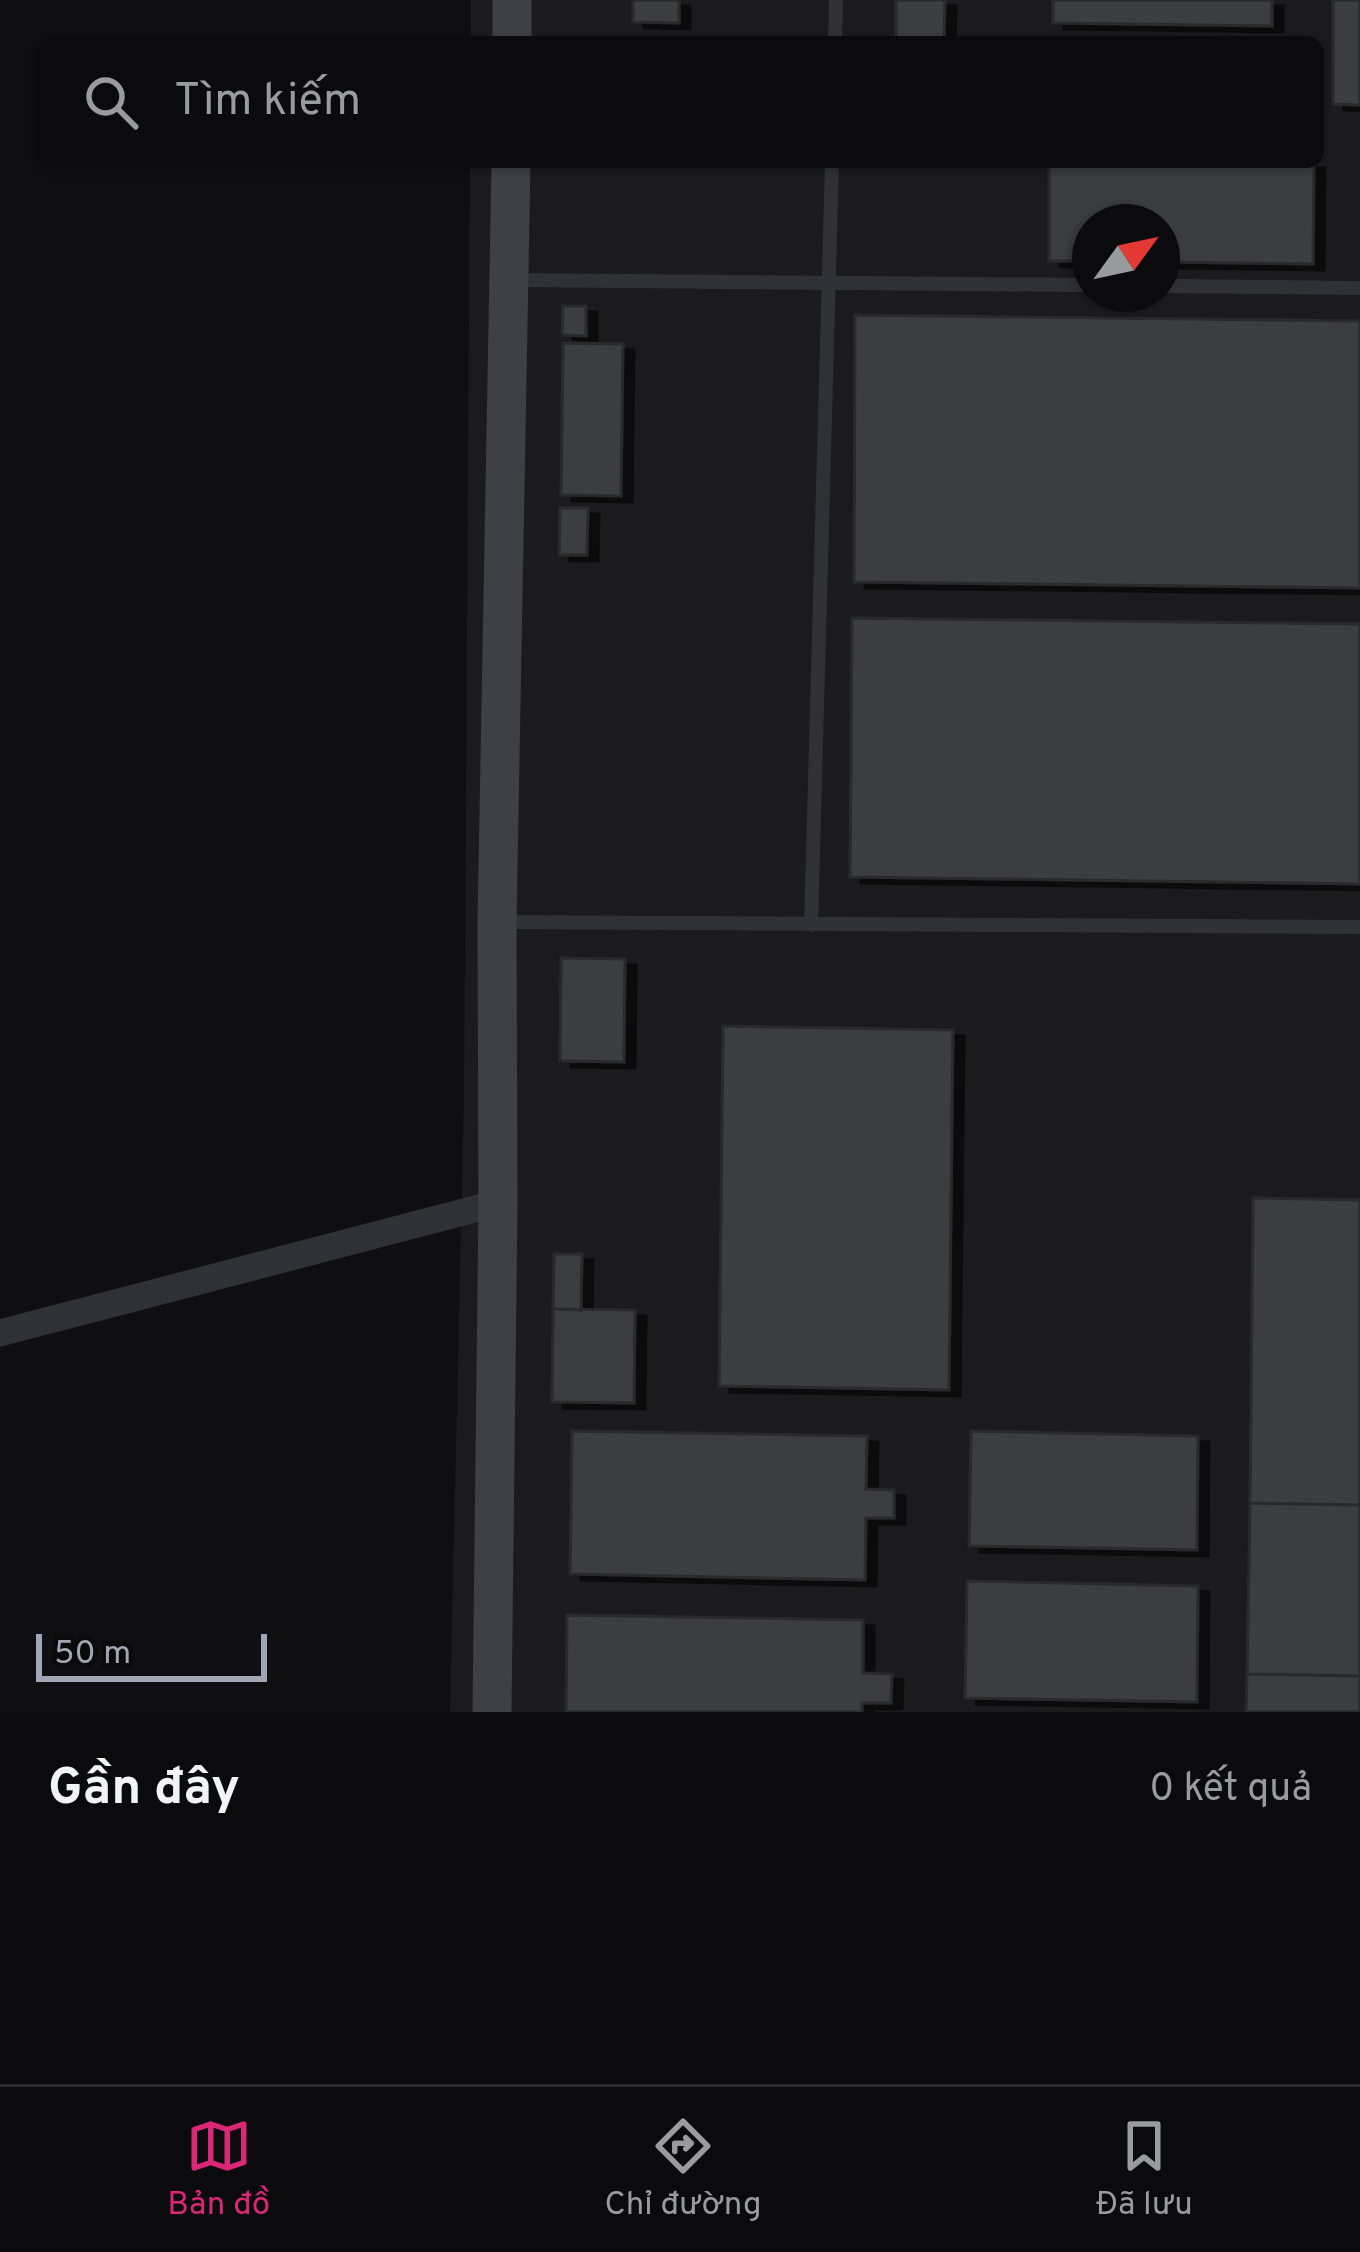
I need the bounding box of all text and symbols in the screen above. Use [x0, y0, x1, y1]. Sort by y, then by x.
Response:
search box [36, 36, 1324, 168]
icon: search [78, 69, 144, 135]
text: Tìm kiếm [174, 74, 361, 131]
north arrow [1072, 204, 1180, 312]
scale bar [36, 1628, 267, 1681]
text: 50 m [54, 1634, 131, 1676]
text: Gần đây [48, 1758, 240, 1823]
text: 0 kết quả [1149, 1766, 1312, 1815]
tab: Bản đồ [167, 2113, 270, 2227]
tab: Chỉ đường [604, 2113, 762, 2227]
tab: Đã lưu [1096, 2113, 1193, 2227]

